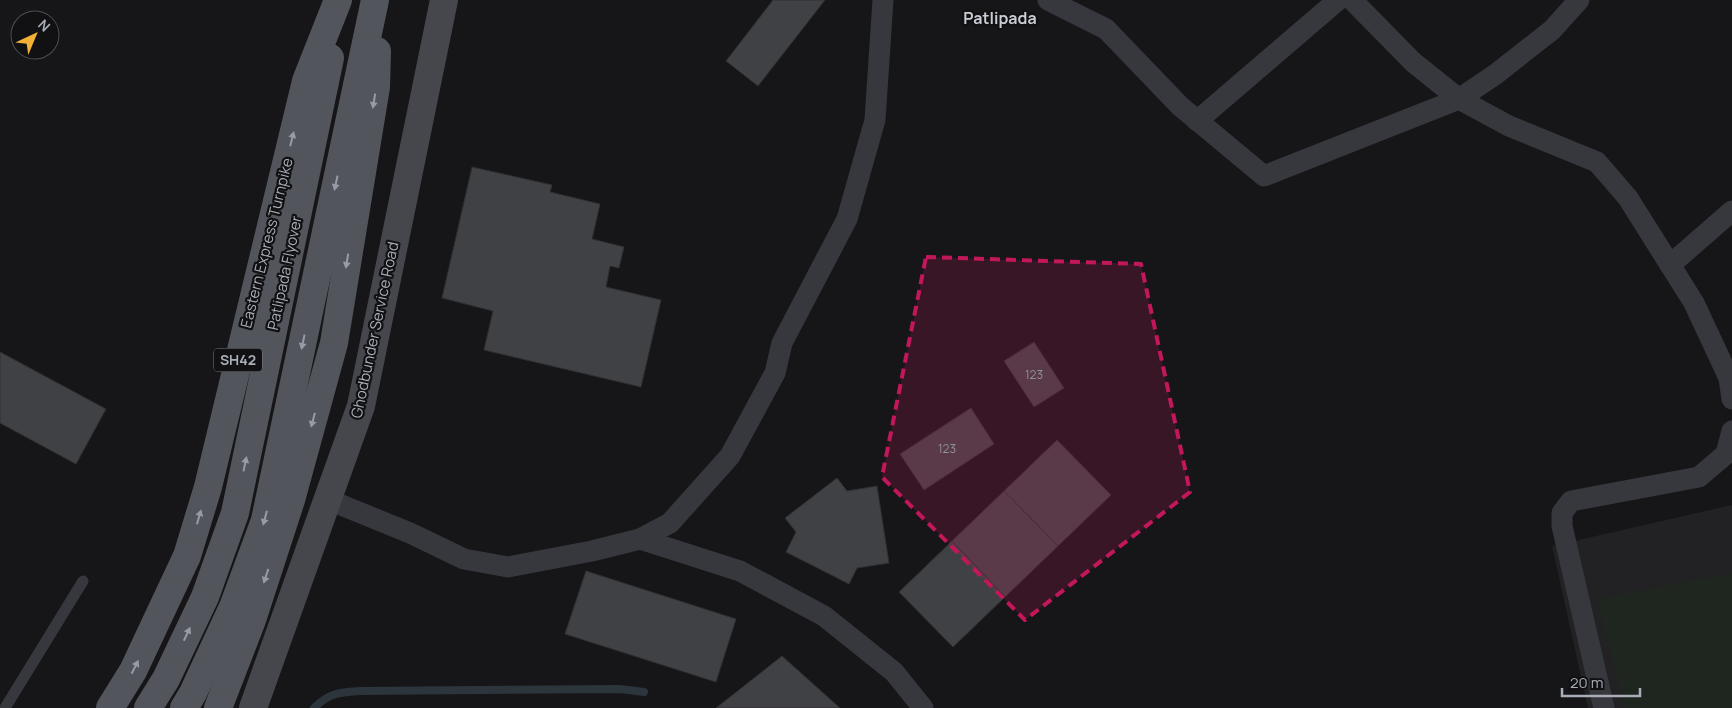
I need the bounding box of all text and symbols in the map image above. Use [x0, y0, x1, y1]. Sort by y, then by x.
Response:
district label: Patlipada [963, 7, 1037, 29]
north arrow [10, 10, 60, 60]
text: N [34, 15, 55, 36]
one-way arrow [370, 93, 378, 109]
one-way arrow [288, 131, 296, 146]
street label: Eastern Express Turnpike [235, 155, 298, 330]
one-way arrow [332, 176, 340, 191]
street label: Patlipada Flyover [262, 213, 307, 332]
street label: Ghodbunder Service Road [346, 240, 403, 420]
one-way arrow [343, 254, 351, 270]
one-way arrow [298, 335, 306, 351]
road number: SH42 [214, 348, 262, 372]
house number: 123 [1025, 366, 1043, 383]
one-way arrow [308, 412, 316, 427]
house number: 123 [938, 440, 956, 457]
one-way arrow [242, 456, 250, 472]
one-way arrow [195, 510, 203, 525]
one-way arrow [260, 511, 268, 526]
one-way arrow [262, 568, 270, 583]
one-way arrow [184, 627, 192, 641]
one-way arrow [131, 659, 139, 674]
scale bar [1562, 666, 1640, 698]
text: 20 m [1570, 672, 1603, 693]

